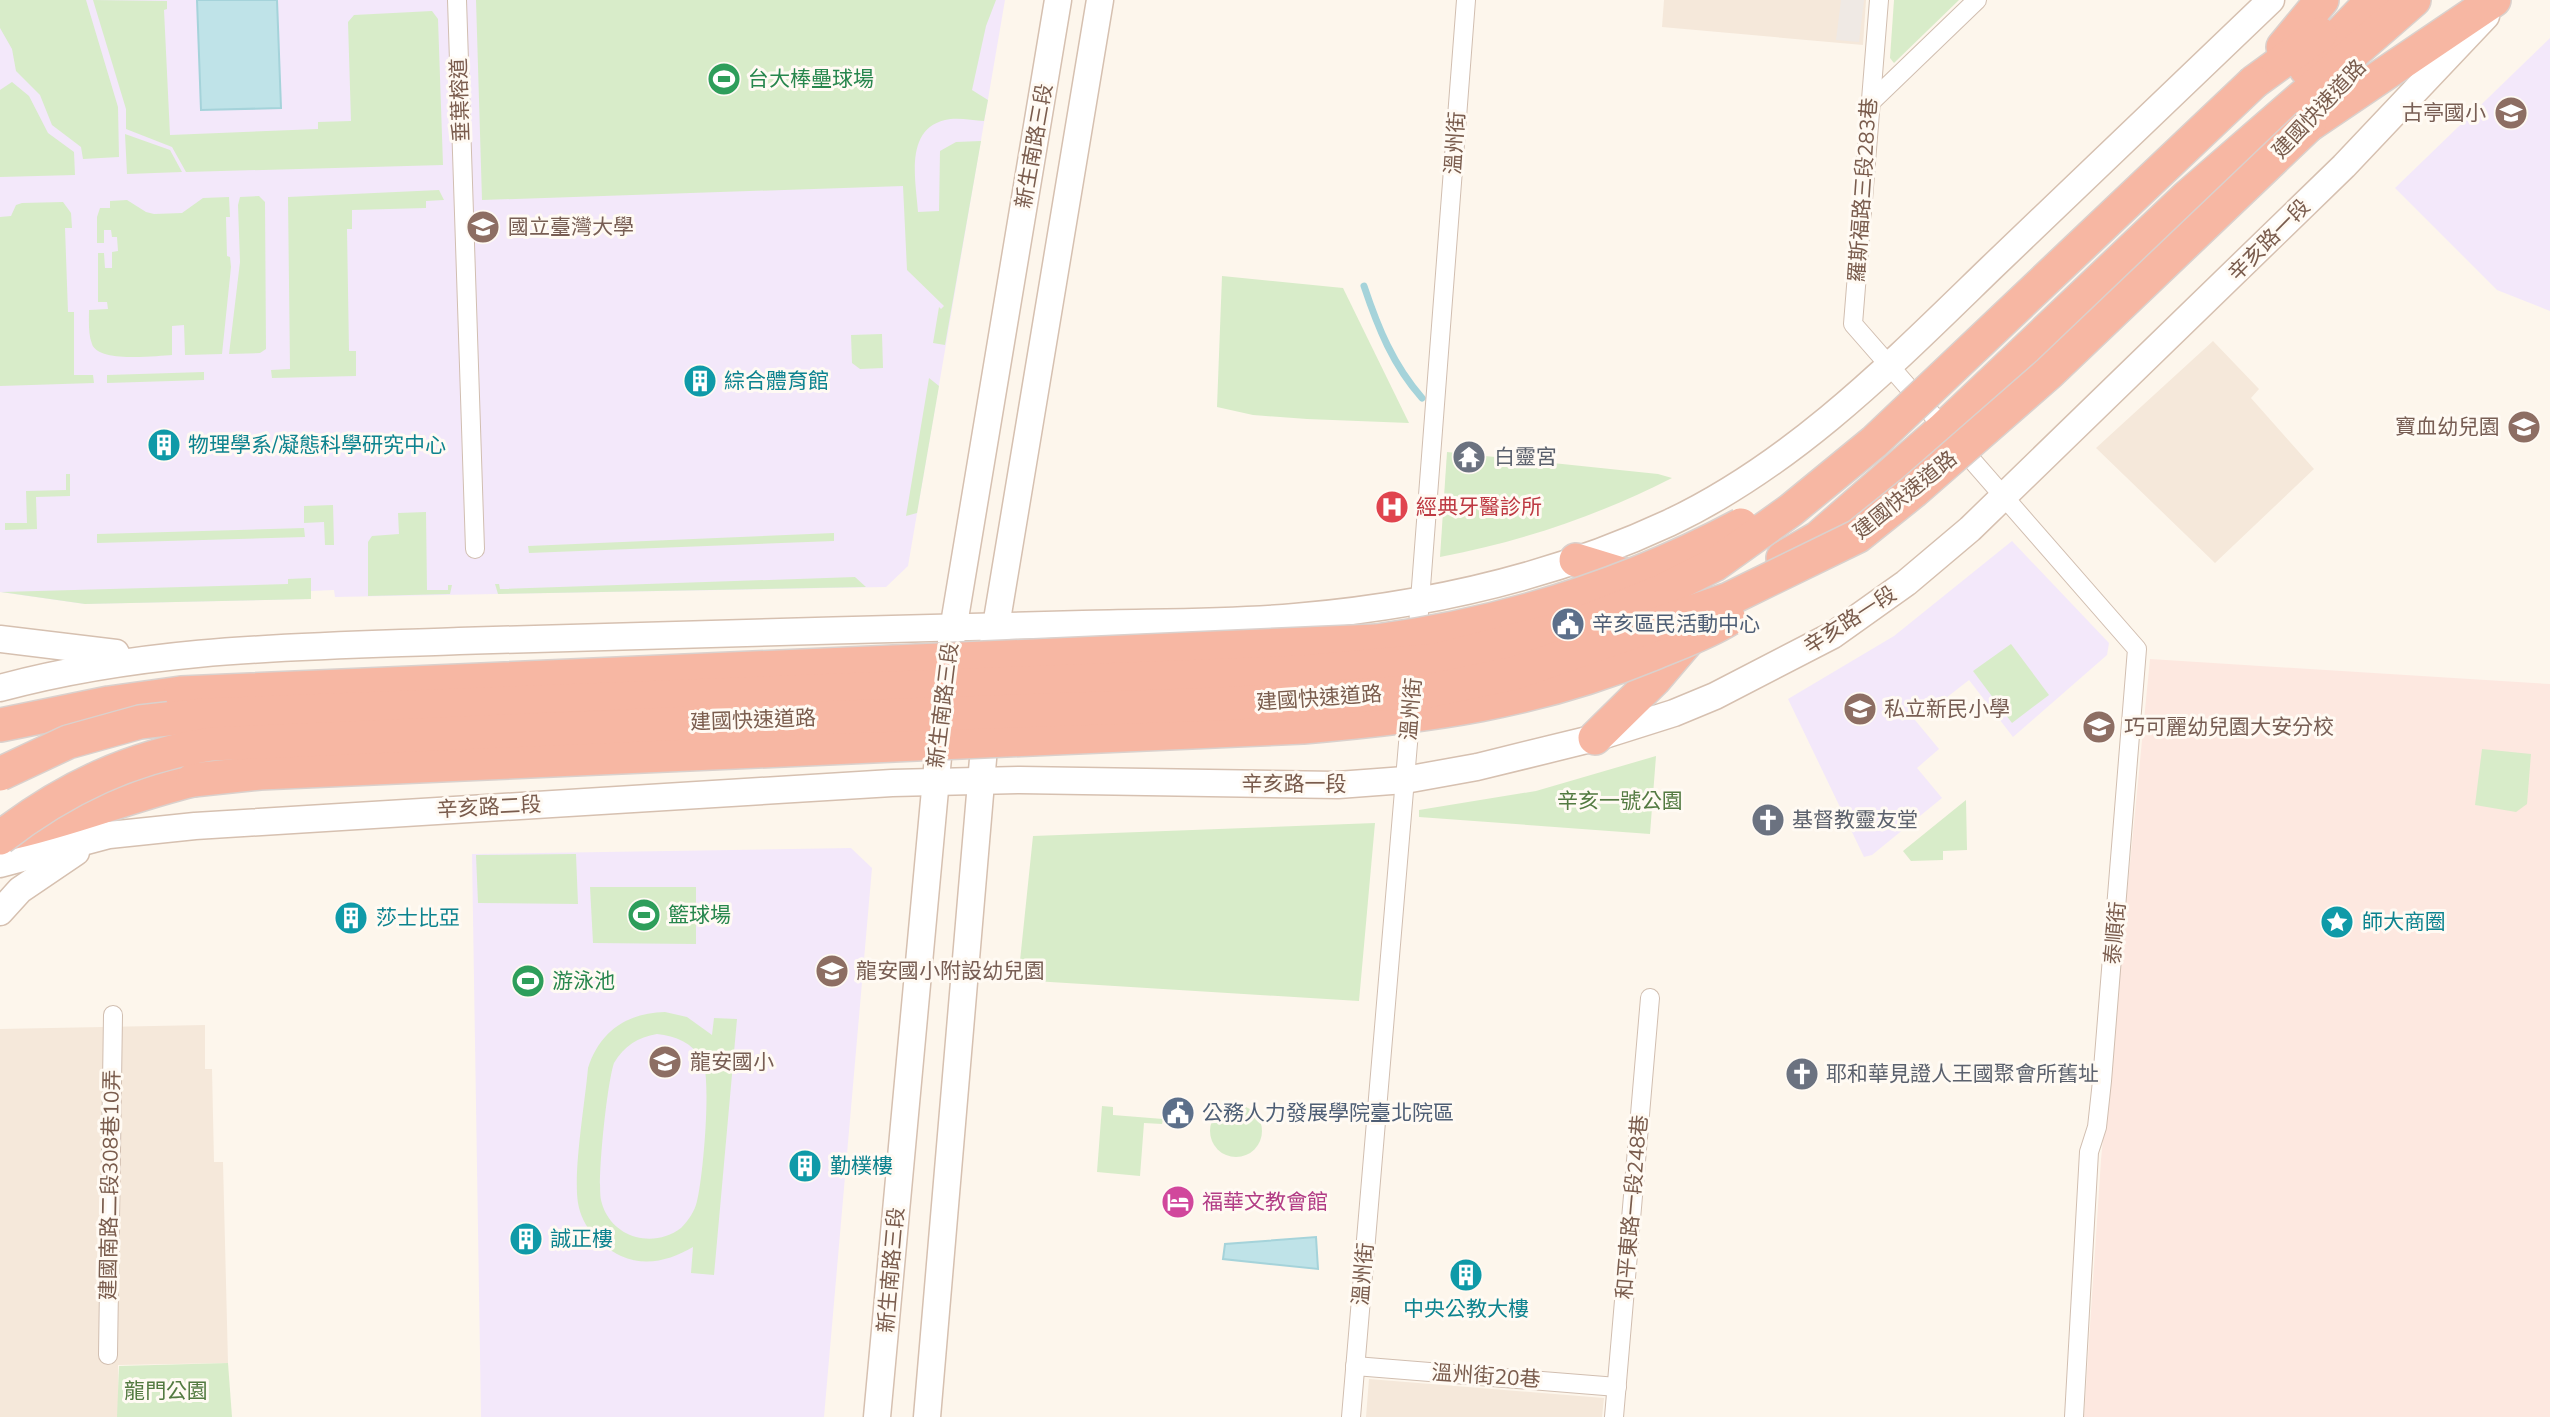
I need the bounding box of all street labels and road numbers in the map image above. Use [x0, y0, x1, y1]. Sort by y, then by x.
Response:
street label: 建國快速道路 [2266, 53, 2372, 165]
street label: 垂葉榕道 [445, 58, 475, 142]
street label: 新生南路三段 [1009, 82, 1059, 210]
street label: 羅斯福路三段283巷 [1843, 97, 1883, 283]
street label: 溫州街 [1439, 111, 1471, 175]
street label: 辛亥路一段 [2222, 193, 2316, 287]
street label: 建國快速道路 [1847, 444, 1963, 546]
street label: 辛亥路一段 [1798, 580, 1902, 660]
street label: 新生南路三段 [921, 641, 965, 769]
street label: 溫州街 [1394, 676, 1428, 742]
street label: 建國快速道路 [1255, 680, 1383, 716]
street label: 建國快速道路 [690, 704, 816, 736]
street label: 辛亥路一段 [1242, 770, 1347, 798]
street label: 辛亥路二段 [436, 790, 542, 824]
street label: 泰順街 [2098, 900, 2132, 966]
street label: 建國南路二段308巷10弄 [94, 1069, 126, 1301]
street label: 和平東路一段248巷 [1610, 1114, 1654, 1300]
street label: 新生南路三段 [872, 1206, 910, 1334]
street label: 溫州街 [1346, 1241, 1380, 1307]
street label: 溫州街20巷 [1431, 1358, 1541, 1394]

